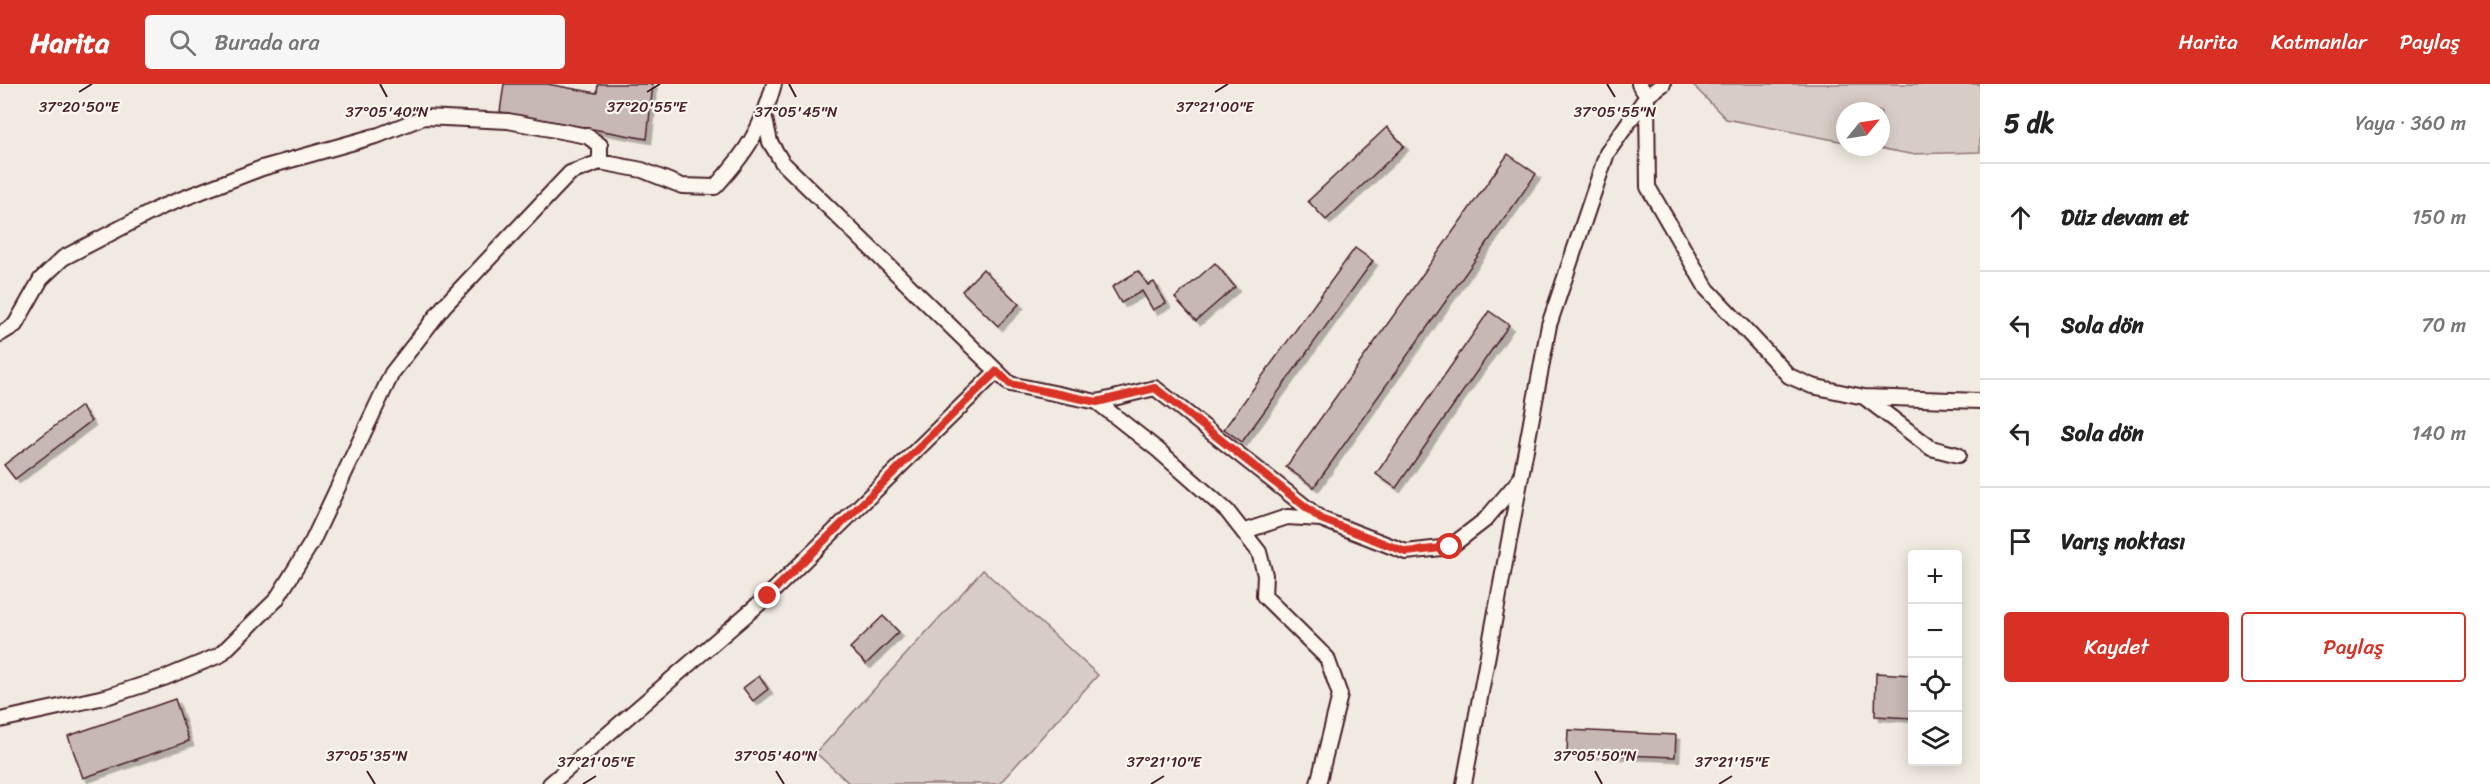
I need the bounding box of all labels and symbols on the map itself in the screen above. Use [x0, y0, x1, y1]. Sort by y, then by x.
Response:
text: 37°20'50"E [39, 94, 121, 120]
text: 37°20'55"E [607, 94, 689, 120]
text: 37°21'00"E [1176, 94, 1255, 120]
text: 37°05'40"N [346, 99, 429, 125]
text: 37°05'45"N [755, 99, 838, 125]
text: 37°05'55"N [1574, 99, 1657, 125]
north arrow [1836, 102, 1890, 156]
route start [1436, 533, 1462, 559]
route end [754, 582, 780, 608]
text: 37°05'35"N [326, 743, 408, 769]
text: 37°05'40"N [735, 743, 818, 769]
text: 37°05'50"N [1554, 743, 1637, 769]
text: 37°21'05"E [557, 749, 636, 775]
text: 37°21'10"E [1127, 749, 1203, 775]
text: 37°21'15"E [1695, 749, 1771, 775]

